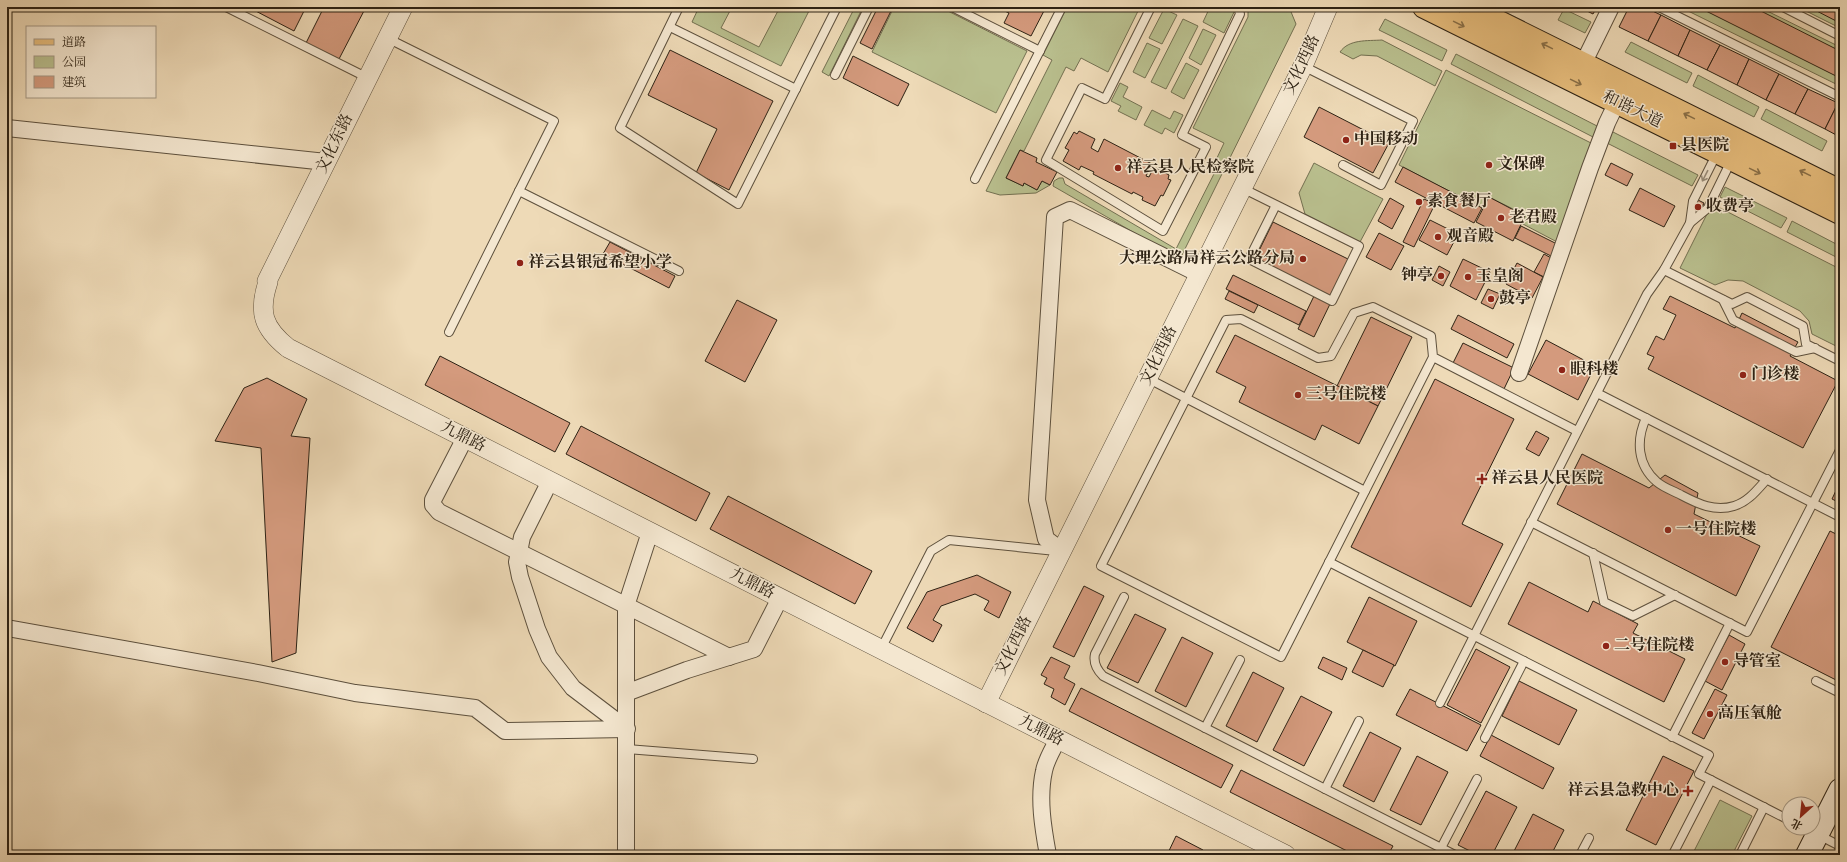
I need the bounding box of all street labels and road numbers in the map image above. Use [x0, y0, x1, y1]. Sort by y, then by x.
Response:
street label: 文化西路 [1279, 32, 1323, 97]
street label: 和谐大道 [1600, 87, 1665, 131]
street label: 文化东路 [312, 111, 356, 176]
street label: 文化西路 [1136, 323, 1180, 388]
street label: 九鼎路 [438, 417, 489, 455]
street label: 九鼎路 [727, 564, 778, 602]
street label: 文化西路 [991, 613, 1035, 678]
street label: 九鼎路 [1016, 711, 1067, 749]

